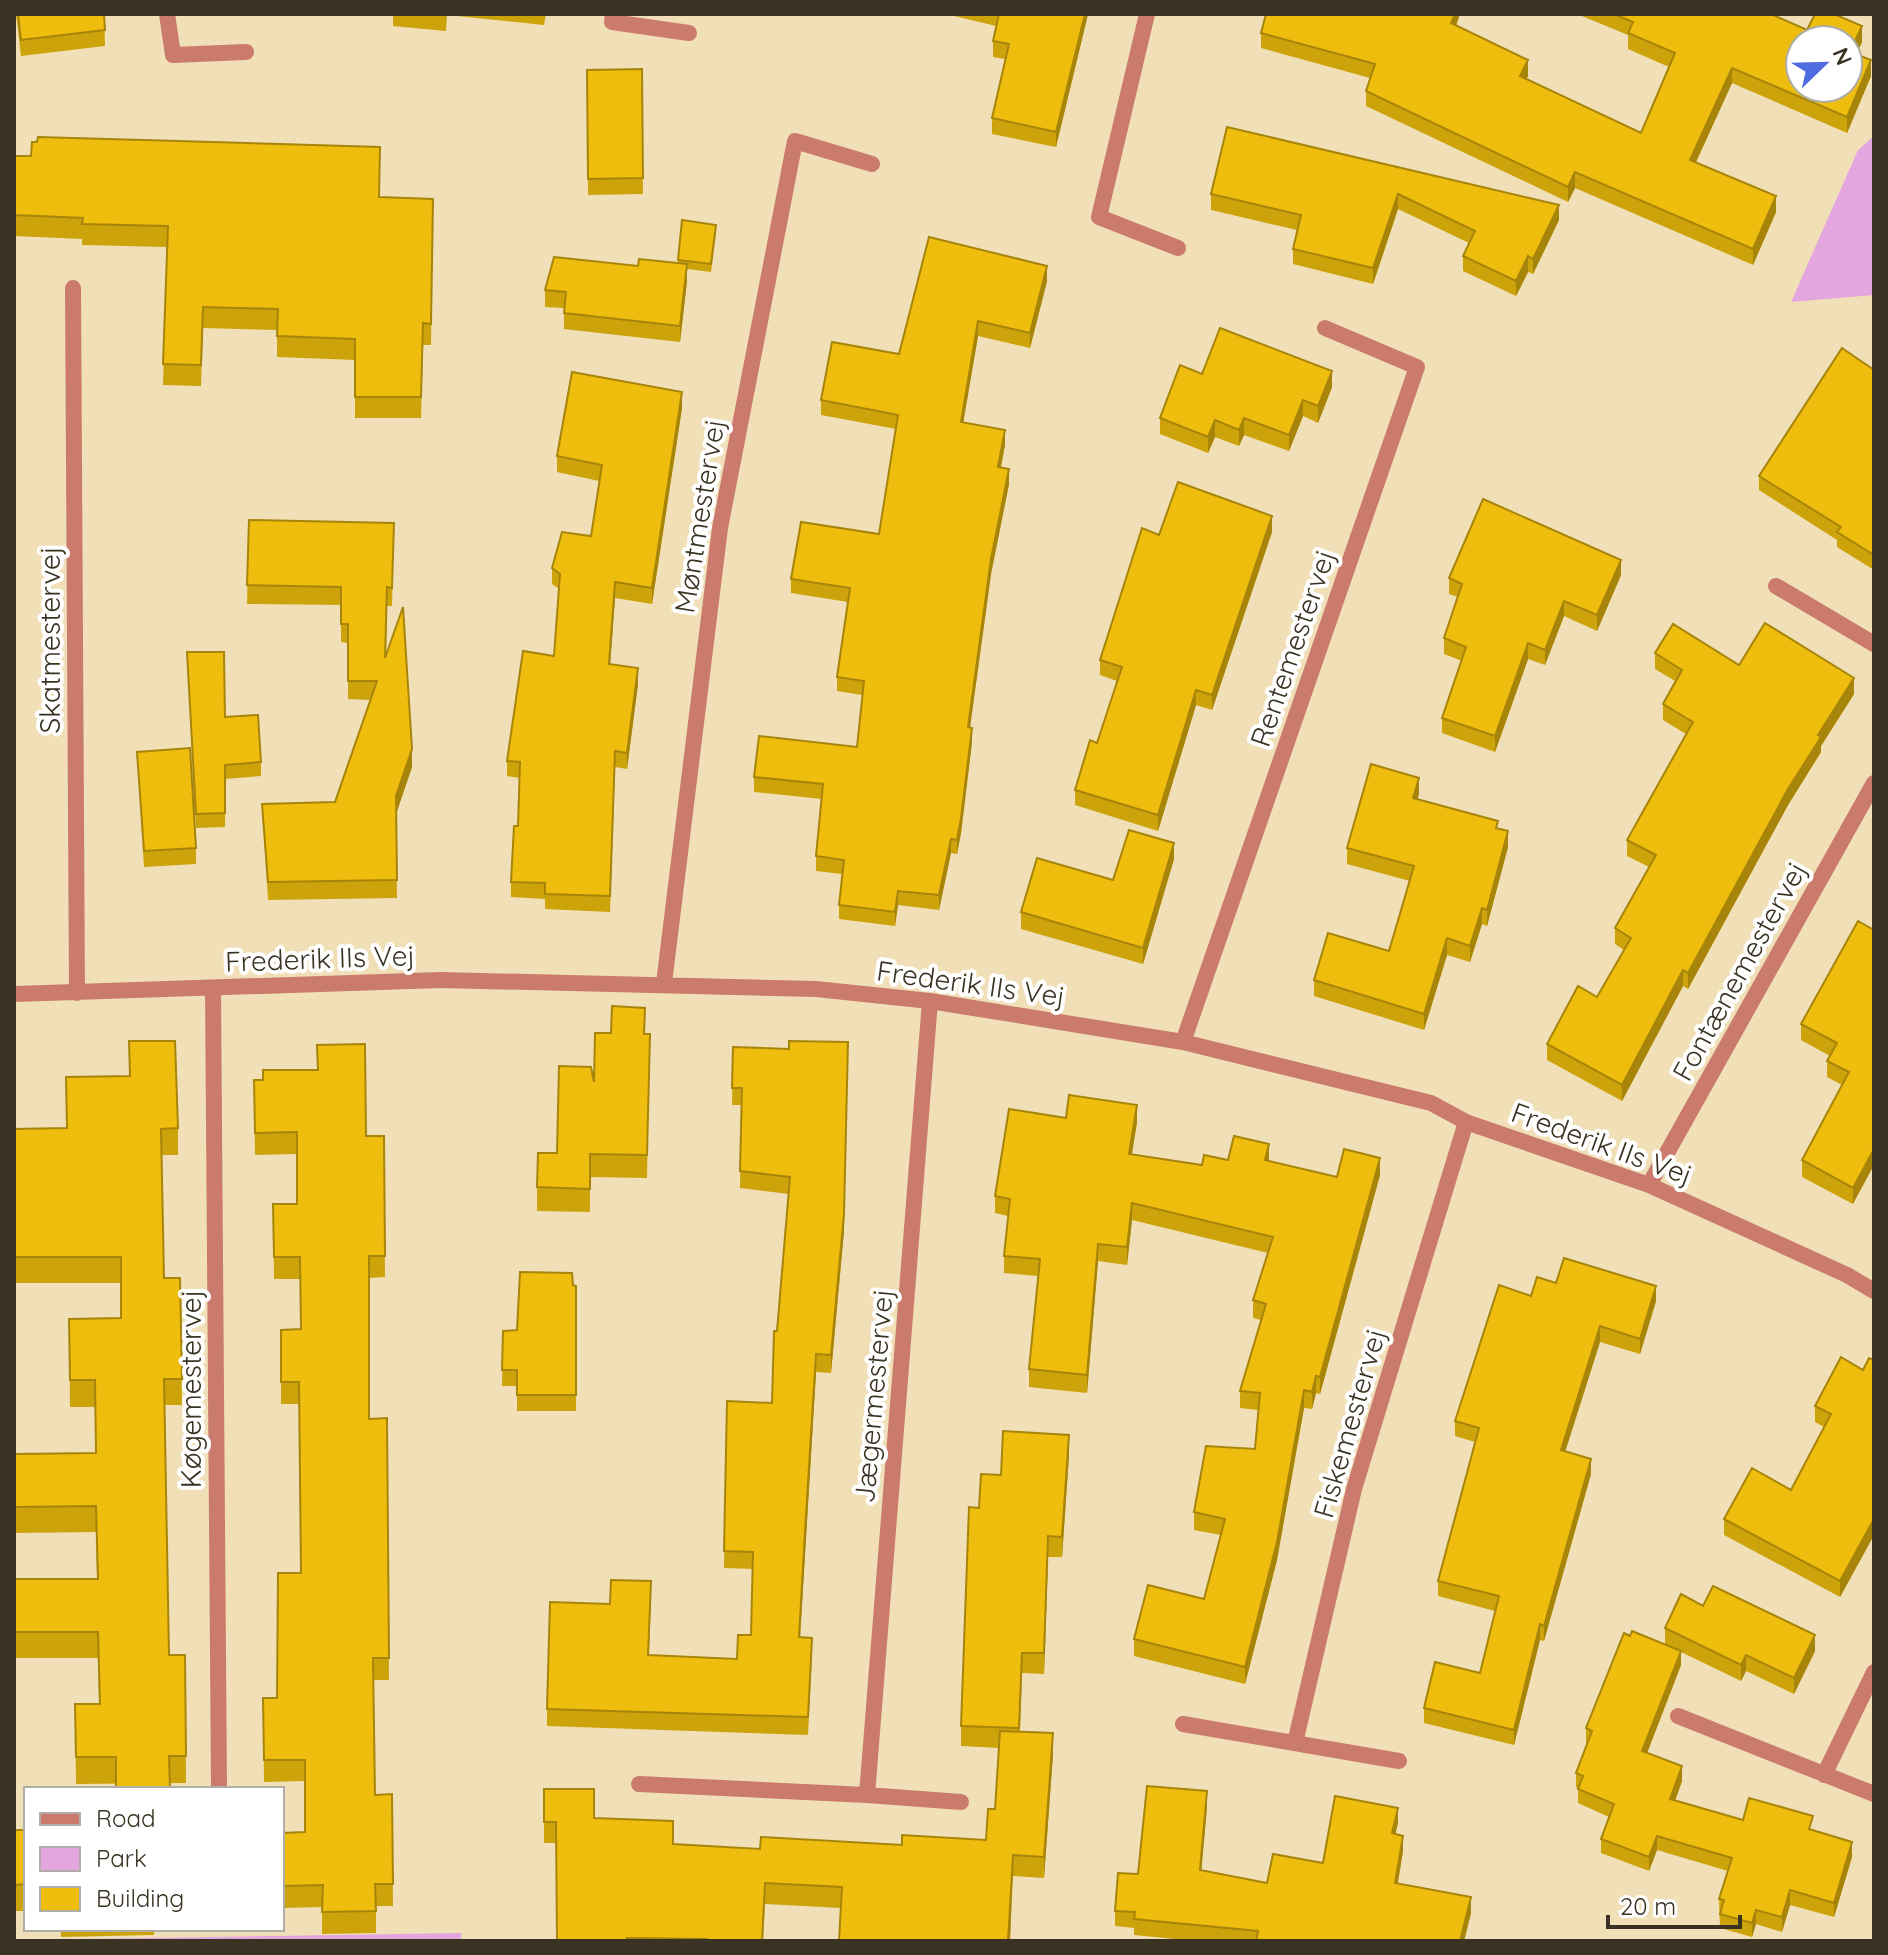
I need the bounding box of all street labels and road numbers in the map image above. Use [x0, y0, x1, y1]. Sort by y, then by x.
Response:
street label: Møntmestervej [666, 417, 732, 615]
street label: Rentemestervej [1242, 545, 1342, 751]
street label: Skatmestervej [32, 547, 67, 733]
street label: Fontænemestervej [1664, 855, 1814, 1087]
street label: Frederik IIs Vej [224, 937, 416, 979]
street label: Frederik IIs Vej [875, 952, 1067, 1014]
street label: Frederik IIs Vej [1507, 1094, 1697, 1192]
street label: Jægermestervej [846, 1288, 900, 1504]
street label: Køgemestervej [173, 1290, 208, 1488]
street label: Fiskemestervej [1305, 1324, 1393, 1522]

